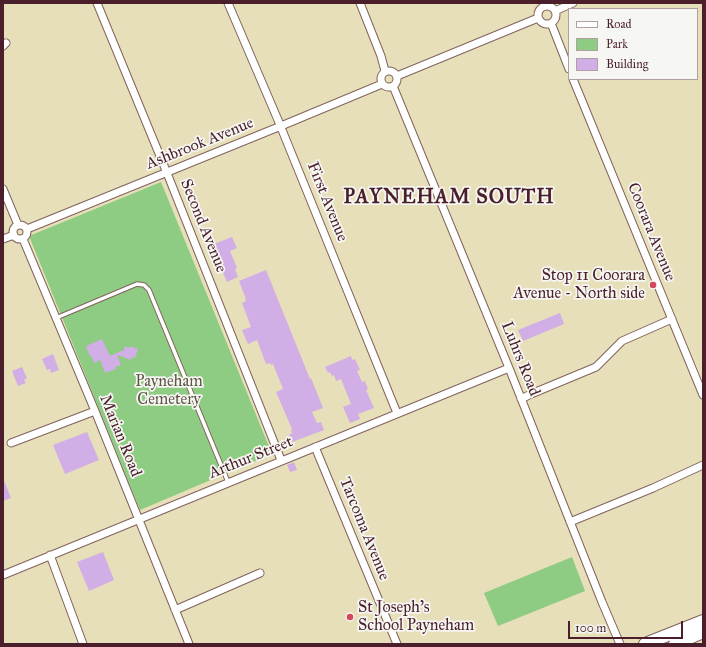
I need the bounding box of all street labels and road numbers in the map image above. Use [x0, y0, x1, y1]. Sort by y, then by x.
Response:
street label: Ashbrook Avenue [143, 114, 257, 174]
street label: First Avenue [302, 160, 352, 244]
street label: Second Avenue [176, 177, 230, 275]
street label: Coorara Avenue [623, 180, 679, 284]
street label: Luhrs Road [496, 319, 544, 399]
street label: Marian Road [95, 392, 145, 480]
street label: Arthur Street [206, 432, 296, 484]
street label: Tarcoma Avenue [335, 475, 393, 583]

